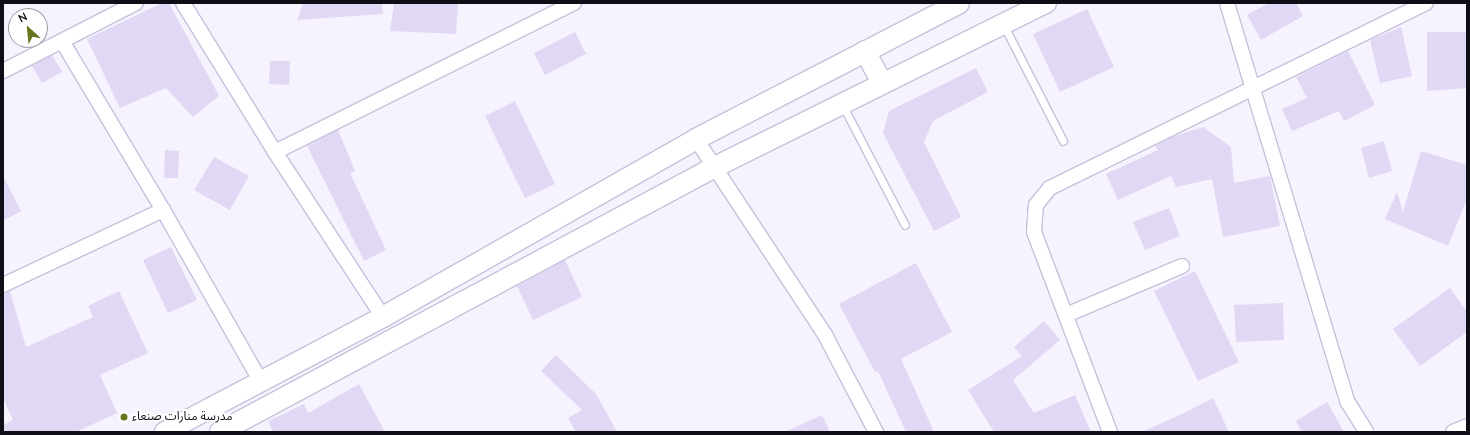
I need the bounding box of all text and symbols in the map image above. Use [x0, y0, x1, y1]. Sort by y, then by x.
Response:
north arrow [8, 8, 48, 48]
text: N [16, 9, 30, 26]
place label: مدرسة منارات صنعاء [132, 410, 233, 424]
marker: مدرسة منارات صنعاء [119, 412, 129, 422]

